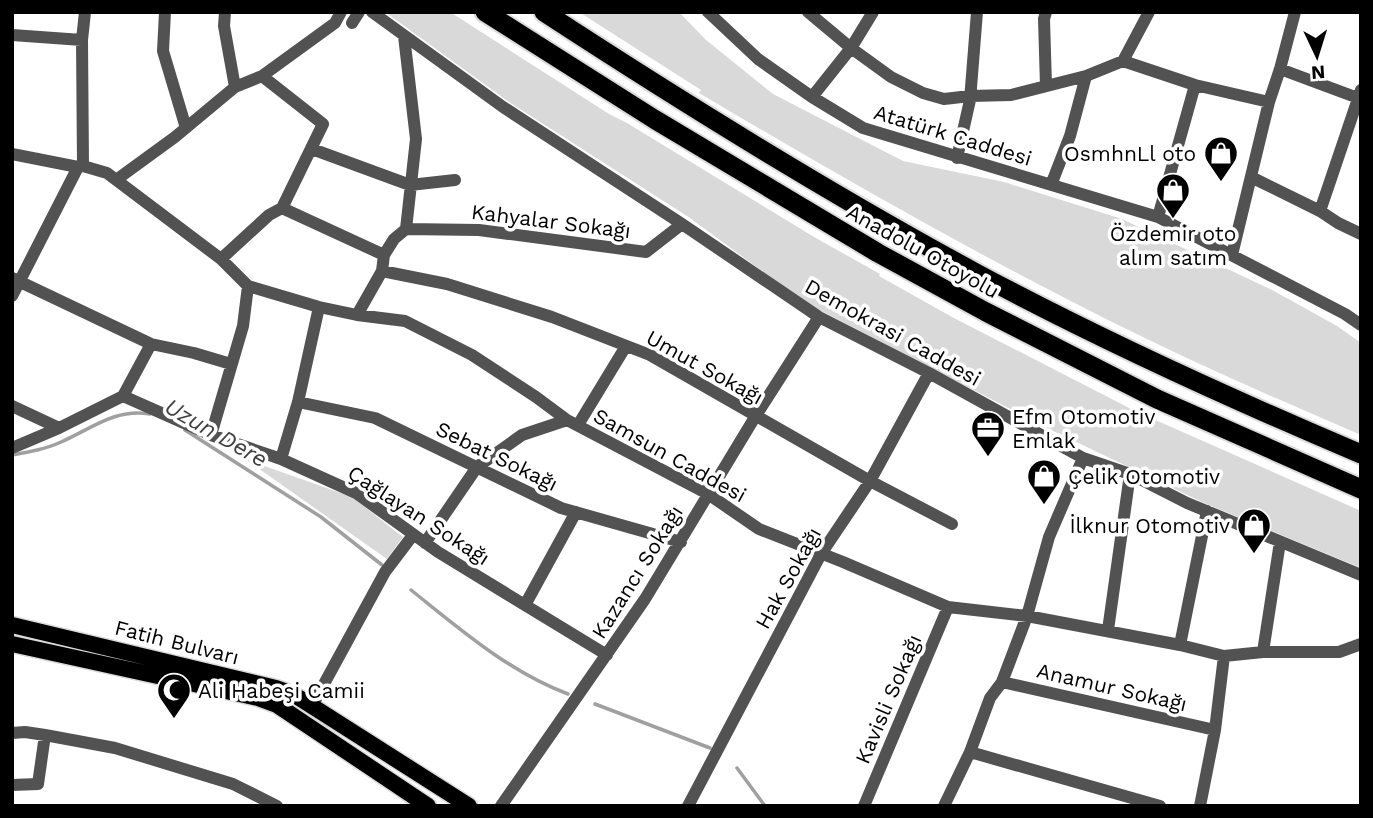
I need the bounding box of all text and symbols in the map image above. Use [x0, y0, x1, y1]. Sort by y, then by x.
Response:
north arrow [1282, 21, 1352, 91]
text: N [1310, 60, 1326, 84]
street label: Atatürk Caddesi [871, 99, 1035, 171]
shop icon: OsmhnLl oto [1202, 134, 1240, 183]
place label: OsmhnLl oto [1064, 141, 1196, 166]
shop icon: Özdemir oto alım satım [1154, 171, 1192, 220]
street label: Kahyalar Sokağı [470, 199, 632, 243]
street label: Anadolu Otoyolu [842, 199, 1004, 303]
place label: Özdemir oto alım satım [1110, 221, 1236, 270]
street label: Demokrasi Caddesi [801, 273, 985, 391]
street label: Umut Sokağı [642, 325, 768, 409]
water label: Uzun Dere [160, 393, 272, 473]
street label: Samsun Caddesi [589, 403, 751, 507]
place label: Efm Otomotiv Emlak [1012, 404, 1155, 453]
office icon: Efm Otomotiv Emlak [969, 409, 1007, 458]
street label: Sebat Sokağı [432, 416, 562, 496]
shop icon: Çelik Otomotiv [1025, 457, 1063, 506]
street label: Çağlayan Sokağı [343, 460, 495, 570]
place label: Çelik Otomotiv [1068, 464, 1220, 489]
street label: Kazancı Sokağı [586, 501, 688, 643]
shop icon: İlknur Otomotiv [1235, 506, 1273, 555]
place label: İlknur Otomotiv [1070, 513, 1230, 538]
street label: Hak Sokağı [750, 523, 826, 633]
street label: Fatih Bulvarı [112, 614, 242, 670]
street label: Kavisli Sokağı [849, 631, 927, 767]
street label: Anamur Sokağı [1034, 658, 1190, 716]
mosque icon: Ali Habeşi Camii [155, 671, 193, 720]
place label: Ali Habeşi Camii [198, 678, 365, 703]

